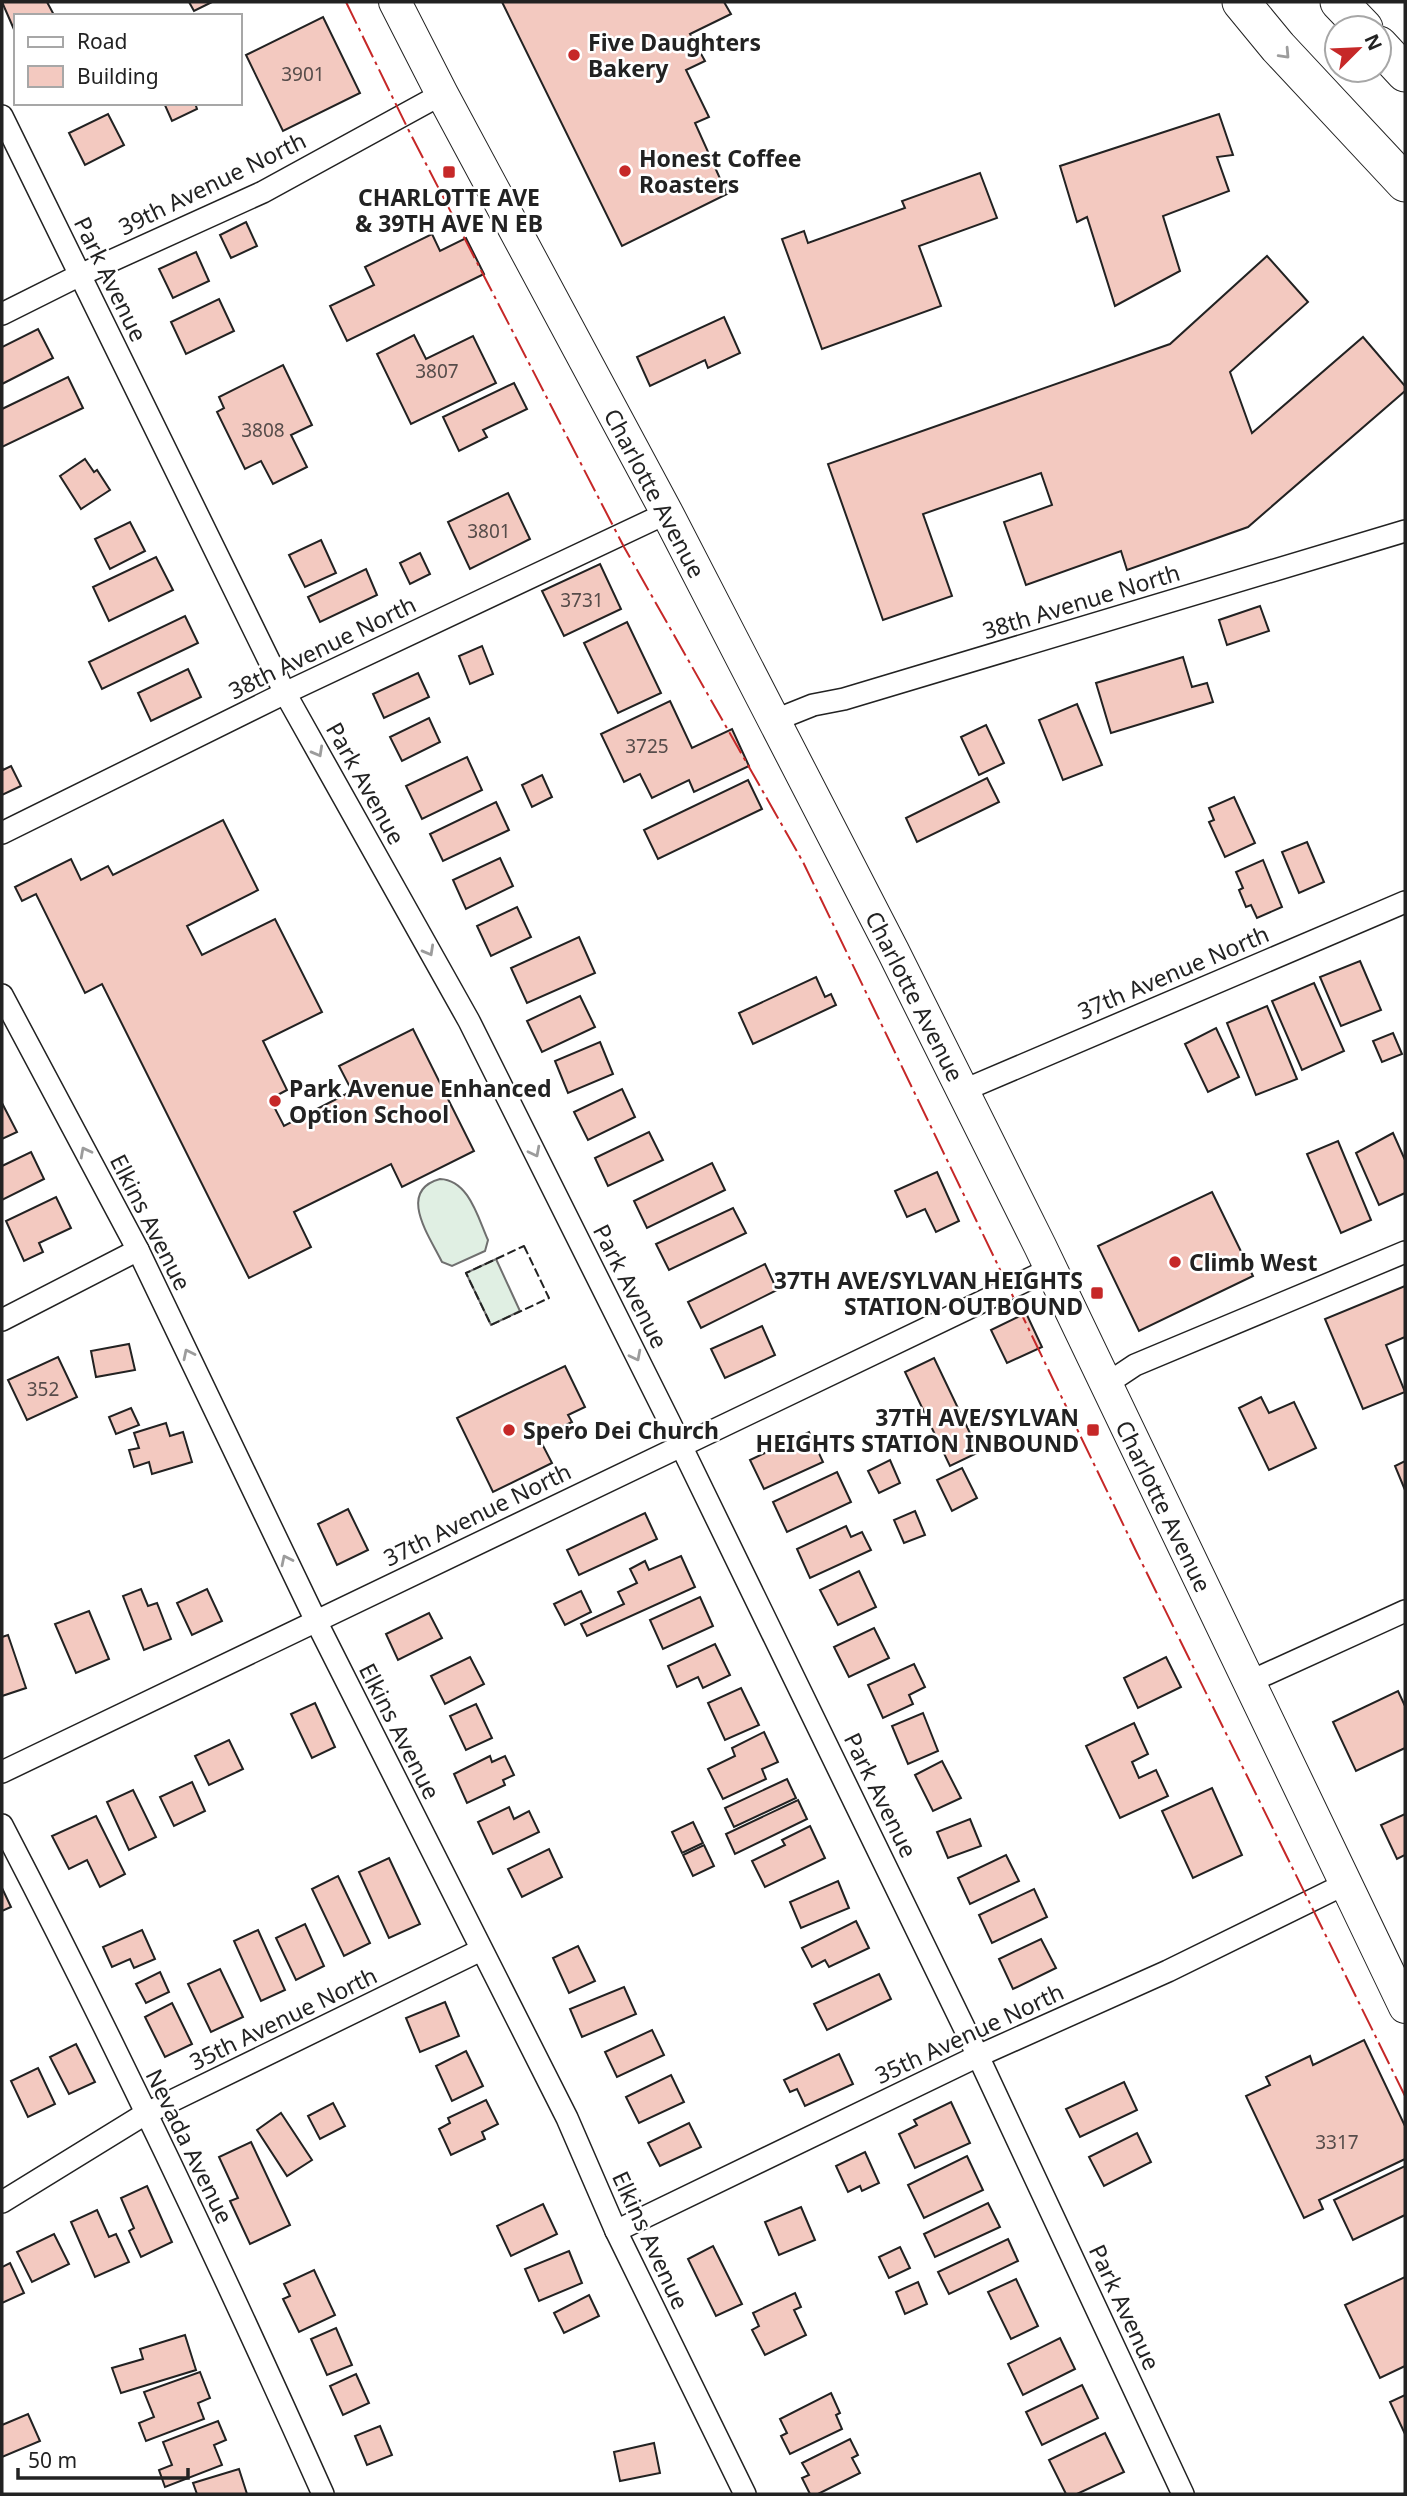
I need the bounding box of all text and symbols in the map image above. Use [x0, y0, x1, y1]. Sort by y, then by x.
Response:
legend [14, 14, 242, 105]
north arrow [1323, 14, 1393, 84]
place label: Five Daughters Bakery [588, 26, 761, 84]
text: Road [77, 27, 127, 55]
text: N [1359, 30, 1389, 54]
one-way arrow [1276, 46, 1289, 59]
marker: Five Daughters Bakery [566, 47, 582, 63]
house number: 3901 [281, 61, 325, 87]
text: Building [77, 62, 159, 90]
street label: 39th Avenue North [113, 124, 311, 242]
place label: Honest Coffee Roasters [639, 142, 802, 200]
marker: Honest Coffee Roasters [617, 163, 633, 179]
marker: CHARLOTTE AVE & 39TH AVE N EB [441, 164, 457, 180]
place label: CHARLOTTE AVE & 39TH AVE N EB [355, 181, 543, 239]
street label: Park Avenue [67, 211, 155, 347]
house number: 3807 [415, 358, 459, 384]
street label: Charlotte Avenue [597, 403, 713, 583]
house number: 3808 [241, 417, 285, 443]
house number: 3801 [467, 518, 511, 544]
street label: 38th Avenue North [978, 556, 1184, 646]
house number: 3731 [560, 587, 604, 613]
street label: 38th Avenue North [223, 588, 421, 706]
street label: Park Avenue [319, 716, 413, 850]
house number: 3725 [625, 733, 669, 759]
one-way arrow [310, 745, 323, 758]
street label: Charlotte Avenue [858, 905, 972, 1087]
street label: 37th Avenue North [1072, 917, 1274, 1027]
one-way arrow [421, 944, 434, 956]
place label: Park Avenue Enhanced Option School [289, 1072, 552, 1130]
marker: Park Avenue Enhanced Option School [267, 1093, 283, 1109]
one-way arrow [526, 1145, 540, 1158]
one-way arrow [80, 1146, 93, 1159]
street label: Elkins Avenue [103, 1148, 199, 1296]
street label: Park Avenue [586, 1218, 676, 1354]
place label: Climb West [1189, 1246, 1317, 1278]
marker: Climb West [1167, 1254, 1183, 1270]
place label: 37TH AVE/SYLVAN HEIGHTS STATION OUTBOUND [774, 1264, 1083, 1322]
marker: 37TH AVE/SYLVAN HEIGHTS STATION OUTBOUND [1089, 1285, 1105, 1301]
one-way arrow [182, 1349, 196, 1361]
one-way arrow [628, 1349, 642, 1361]
house number: 352 [27, 1376, 59, 1402]
place label: 37TH AVE/SYLVAN HEIGHTS STATION INBOUND [756, 1401, 1079, 1459]
place label: Spero Dei Church [523, 1414, 719, 1446]
street label: Charlotte Avenue [1109, 1415, 1219, 1597]
marker: Spero Dei Church [501, 1422, 517, 1438]
marker: 37TH AVE/SYLVAN HEIGHTS STATION INBOUND [1085, 1422, 1101, 1438]
street label: 37th Avenue North [378, 1455, 576, 1573]
one-way arrow [280, 1554, 294, 1567]
street label: Elkins Avenue [352, 1657, 448, 1805]
street label: Park Avenue [837, 1727, 925, 1863]
street label: 35th Avenue North [184, 1959, 382, 2077]
street label: 35th Avenue North [869, 1975, 1069, 2091]
street label: Nevada Avenue [139, 2063, 241, 2229]
house number: 3317 [1315, 2129, 1359, 2155]
street label: Elkins Avenue [605, 2166, 697, 2314]
street label: Park Avenue [1082, 2239, 1168, 2375]
scale bar [18, 2436, 187, 2480]
text: 50 m [28, 2446, 77, 2474]

